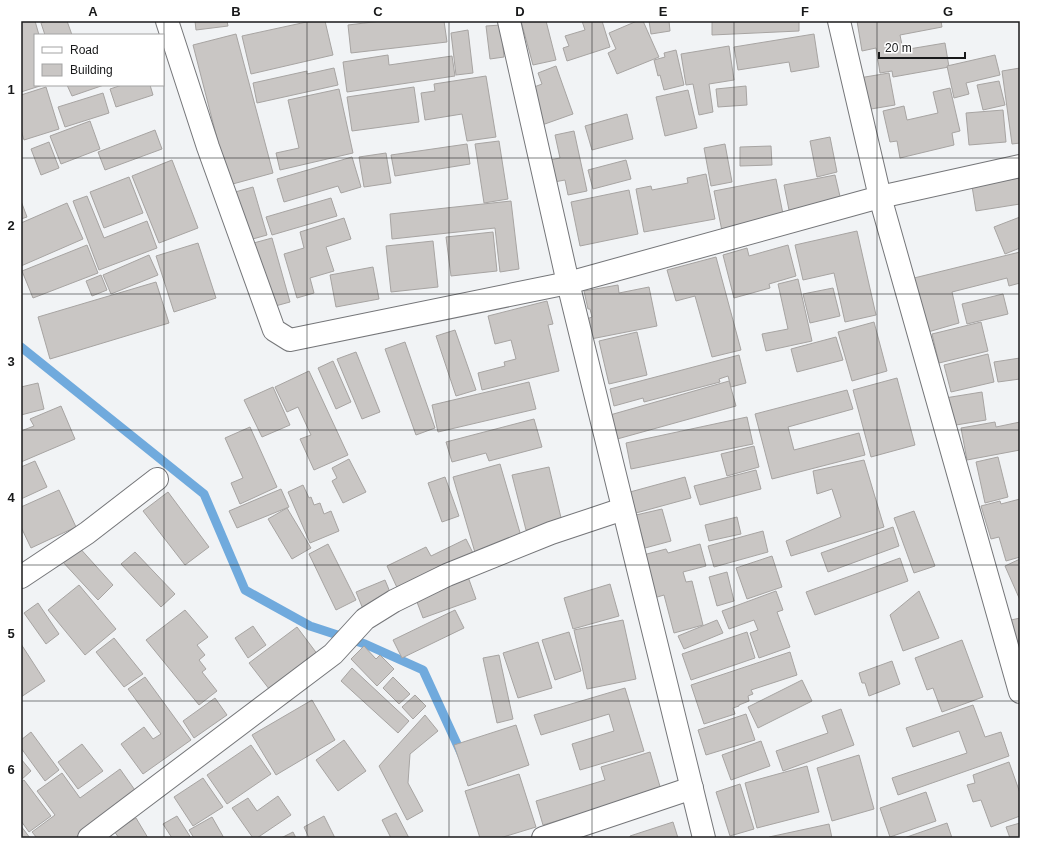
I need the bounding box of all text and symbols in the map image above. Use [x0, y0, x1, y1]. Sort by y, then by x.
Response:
text: A [88, 4, 98, 19]
text: B [231, 4, 241, 19]
text: C [373, 4, 383, 19]
text: D [515, 4, 525, 19]
text: E [659, 4, 668, 19]
text: F [801, 4, 809, 19]
text: G [943, 4, 953, 19]
legend [34, 34, 164, 86]
scale bar [879, 34, 965, 60]
text: 20 m [885, 41, 912, 55]
text: Road [70, 43, 99, 57]
text: Building [70, 63, 113, 77]
text: 1 [7, 82, 15, 97]
text: 2 [7, 218, 15, 233]
text: 3 [7, 354, 15, 369]
text: 4 [7, 490, 15, 505]
text: 5 [7, 626, 15, 641]
text: 6 [7, 762, 15, 777]

